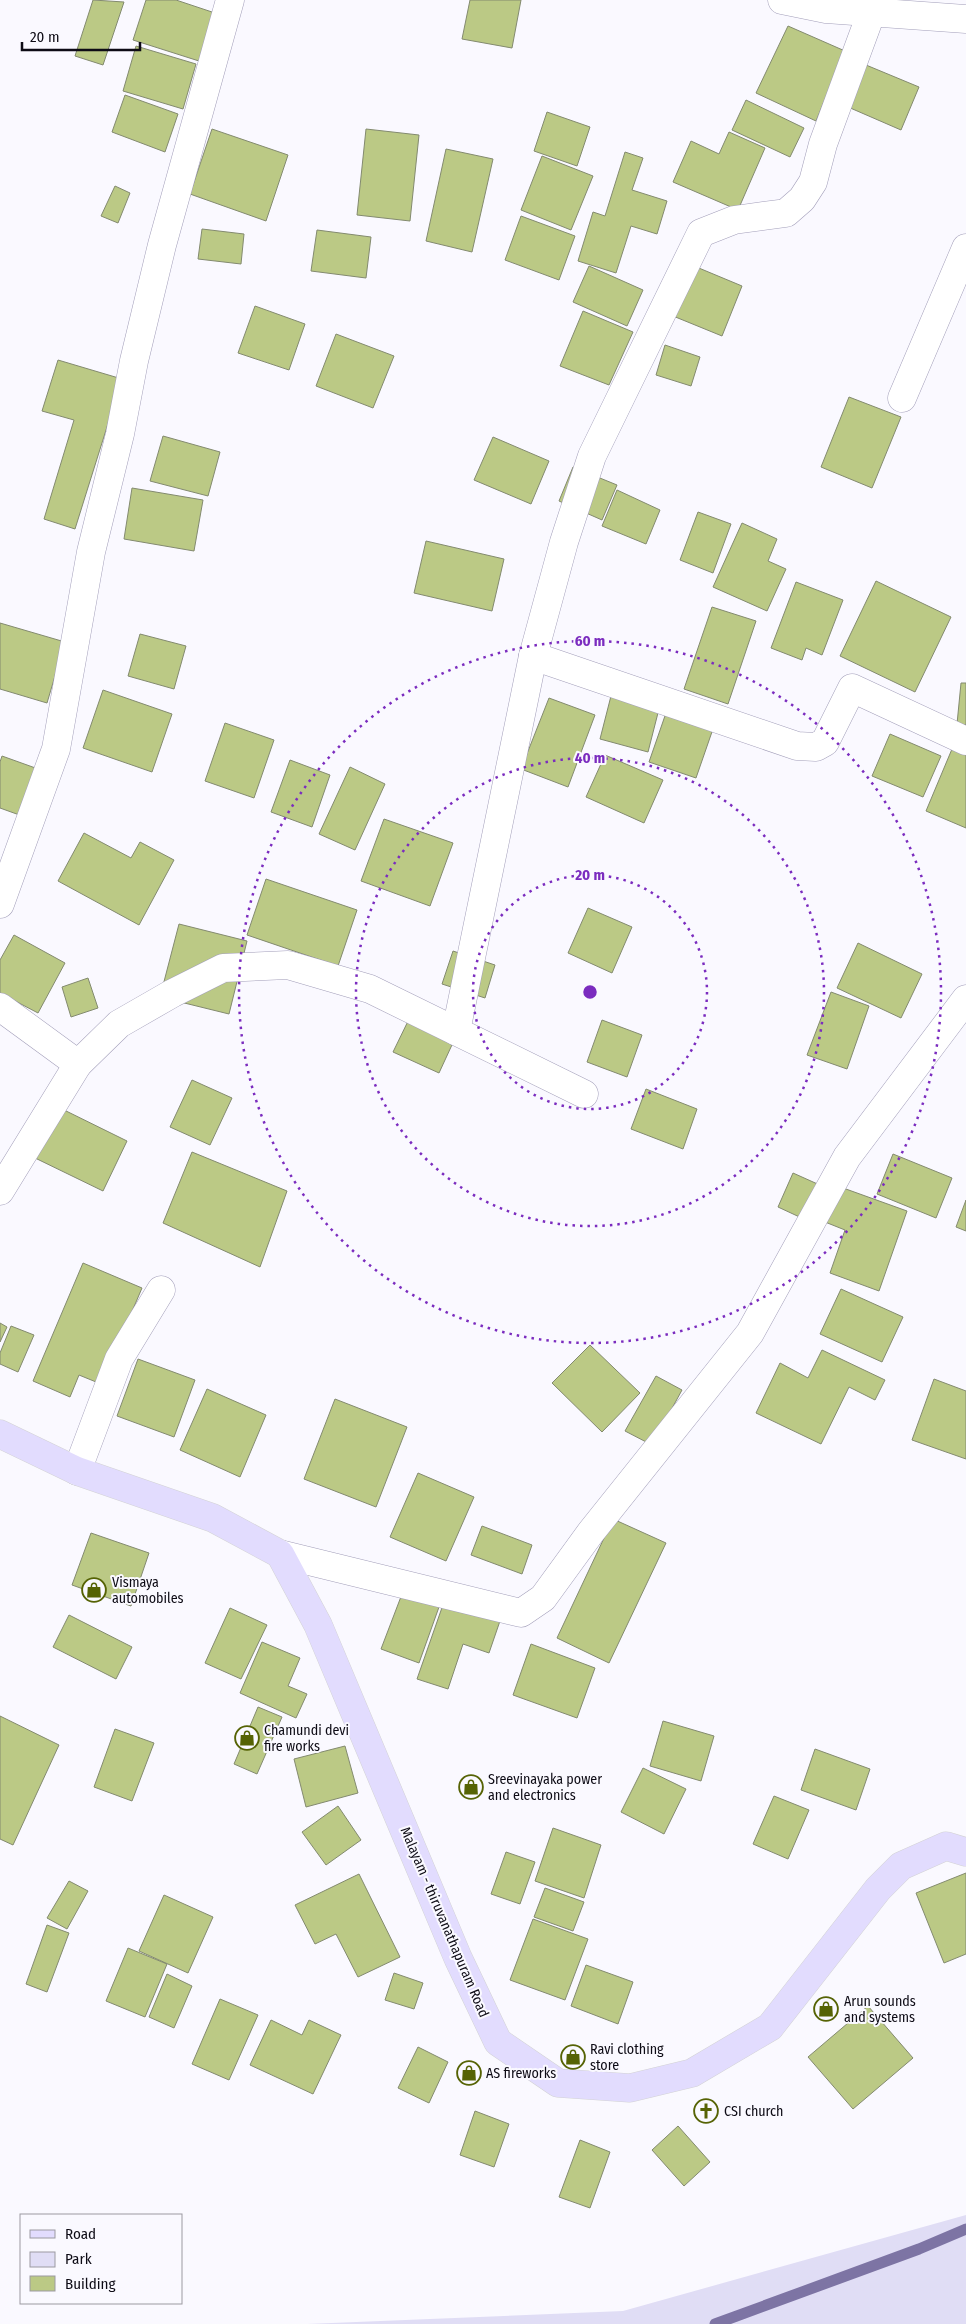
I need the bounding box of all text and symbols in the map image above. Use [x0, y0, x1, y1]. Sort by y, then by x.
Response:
scale bar [22, 20, 140, 52]
text: 20 m [30, 28, 60, 46]
text: 60 m [575, 632, 605, 650]
text: 40 m [575, 749, 605, 767]
text: 20 m [574, 866, 605, 884]
centre of rings [581, 983, 599, 1001]
place label: Vismaya automobiles [112, 1574, 184, 1607]
shop icon: Vismaya automobiles [81, 1577, 107, 1603]
place label: Chamundi devi fire works [264, 1722, 349, 1755]
shop icon: Chamundi devi fire works [234, 1725, 260, 1751]
place label: Sreevinayaka power and electronics [488, 1771, 602, 1804]
shop icon: Sreevinayaka power and electronics [458, 1774, 484, 1800]
street label: Malayam - thiruvanathapuram Road [397, 1824, 492, 2020]
place label: Arun sounds and systems [844, 1993, 916, 2026]
shop icon: Arun sounds and systems [813, 1996, 839, 2022]
place label: Ravi clothing store [590, 2041, 664, 2074]
shop icon: Ravi clothing store [560, 2044, 586, 2070]
shop icon: AS fireworks [456, 2060, 482, 2086]
place label: AS fireworks [486, 2065, 556, 2082]
church icon: CSI church [693, 2098, 719, 2124]
place label: CSI church [724, 2103, 783, 2120]
legend [20, 2214, 182, 2304]
text: Road [65, 2225, 96, 2243]
text: Park [65, 2250, 92, 2268]
text: Building [65, 2275, 116, 2293]

